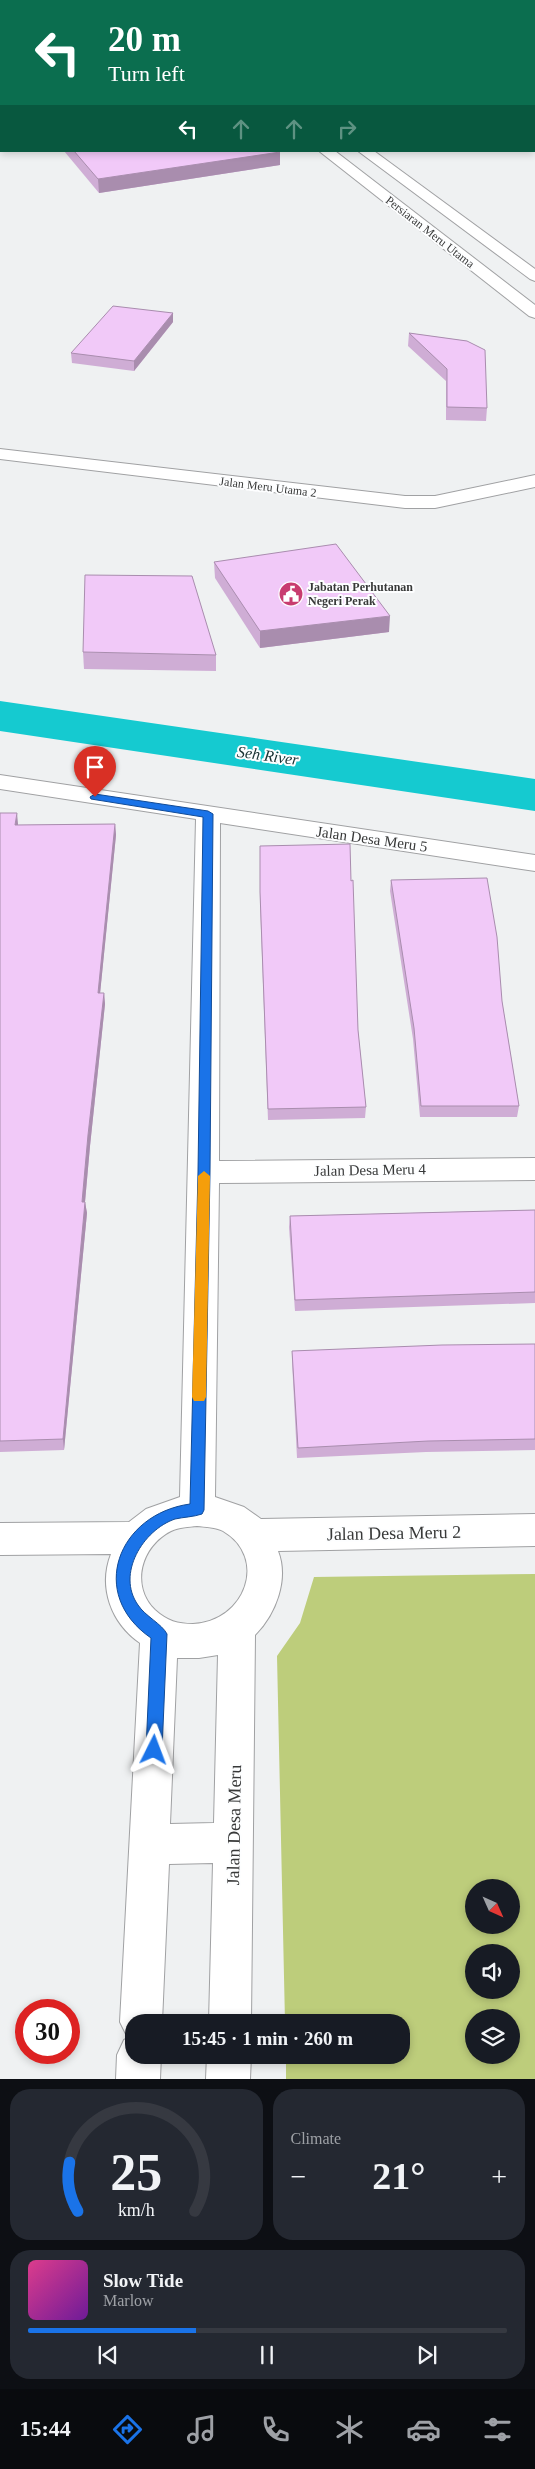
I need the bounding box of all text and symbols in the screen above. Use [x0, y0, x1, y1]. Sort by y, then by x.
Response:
icon: left [25, 20, 90, 85]
text: 20 m [108, 20, 181, 59]
text: Turn left [108, 61, 185, 86]
icon: left [174, 115, 202, 143]
icon: ahead [227, 115, 255, 143]
icon: ahead [280, 115, 308, 143]
icon: right [333, 115, 361, 143]
street label: Persiaran Meru Utama [383, 193, 478, 271]
street label: Jalan Meru Utama 2 [219, 474, 317, 500]
place label: Jabatan Perhutanan Negeri Perak [308, 580, 413, 608]
public building icon: Jabatan Perhutanan Negeri Perak [278, 581, 304, 607]
water label: Seh River [236, 743, 300, 768]
pin [74, 746, 116, 797]
icon: arrive [81, 753, 109, 781]
street label: Jalan Desa Meru 5 [315, 823, 429, 855]
street label: Jalan Desa Meru 4 [314, 1161, 427, 1179]
street label: Jalan Desa Meru 2 [327, 1522, 461, 1544]
position arrow [127, 1723, 179, 1775]
street label: Jalan Desa Meru [223, 1764, 245, 1886]
north arrow [465, 1879, 520, 1934]
map controls [465, 1879, 520, 2064]
button: sound [465, 1944, 520, 1999]
speed limit sign: 30 [15, 1999, 80, 2064]
button: layers [465, 2009, 520, 2064]
text: 15:45 · 1 min · 260 m [182, 2028, 353, 2049]
text: Climate [291, 2130, 341, 2147]
text: 25 [110, 2144, 162, 2201]
text: 21° [372, 2155, 425, 2197]
text: − [291, 2161, 306, 2192]
text: + [491, 2161, 507, 2192]
text: km/h [118, 2200, 155, 2220]
text: Slow Tide [103, 2270, 183, 2291]
text: Marlow [103, 2292, 154, 2309]
icon: previous [94, 2341, 122, 2369]
icon: pause [253, 2341, 281, 2369]
icon: next [413, 2341, 441, 2369]
icon: directions [110, 2412, 145, 2447]
icon: music [184, 2412, 219, 2447]
icon: phone [258, 2412, 293, 2447]
icon: climate [332, 2412, 367, 2447]
icon: car [406, 2412, 441, 2447]
icon: filters [480, 2412, 515, 2447]
text: 15:44 [20, 2416, 71, 2441]

